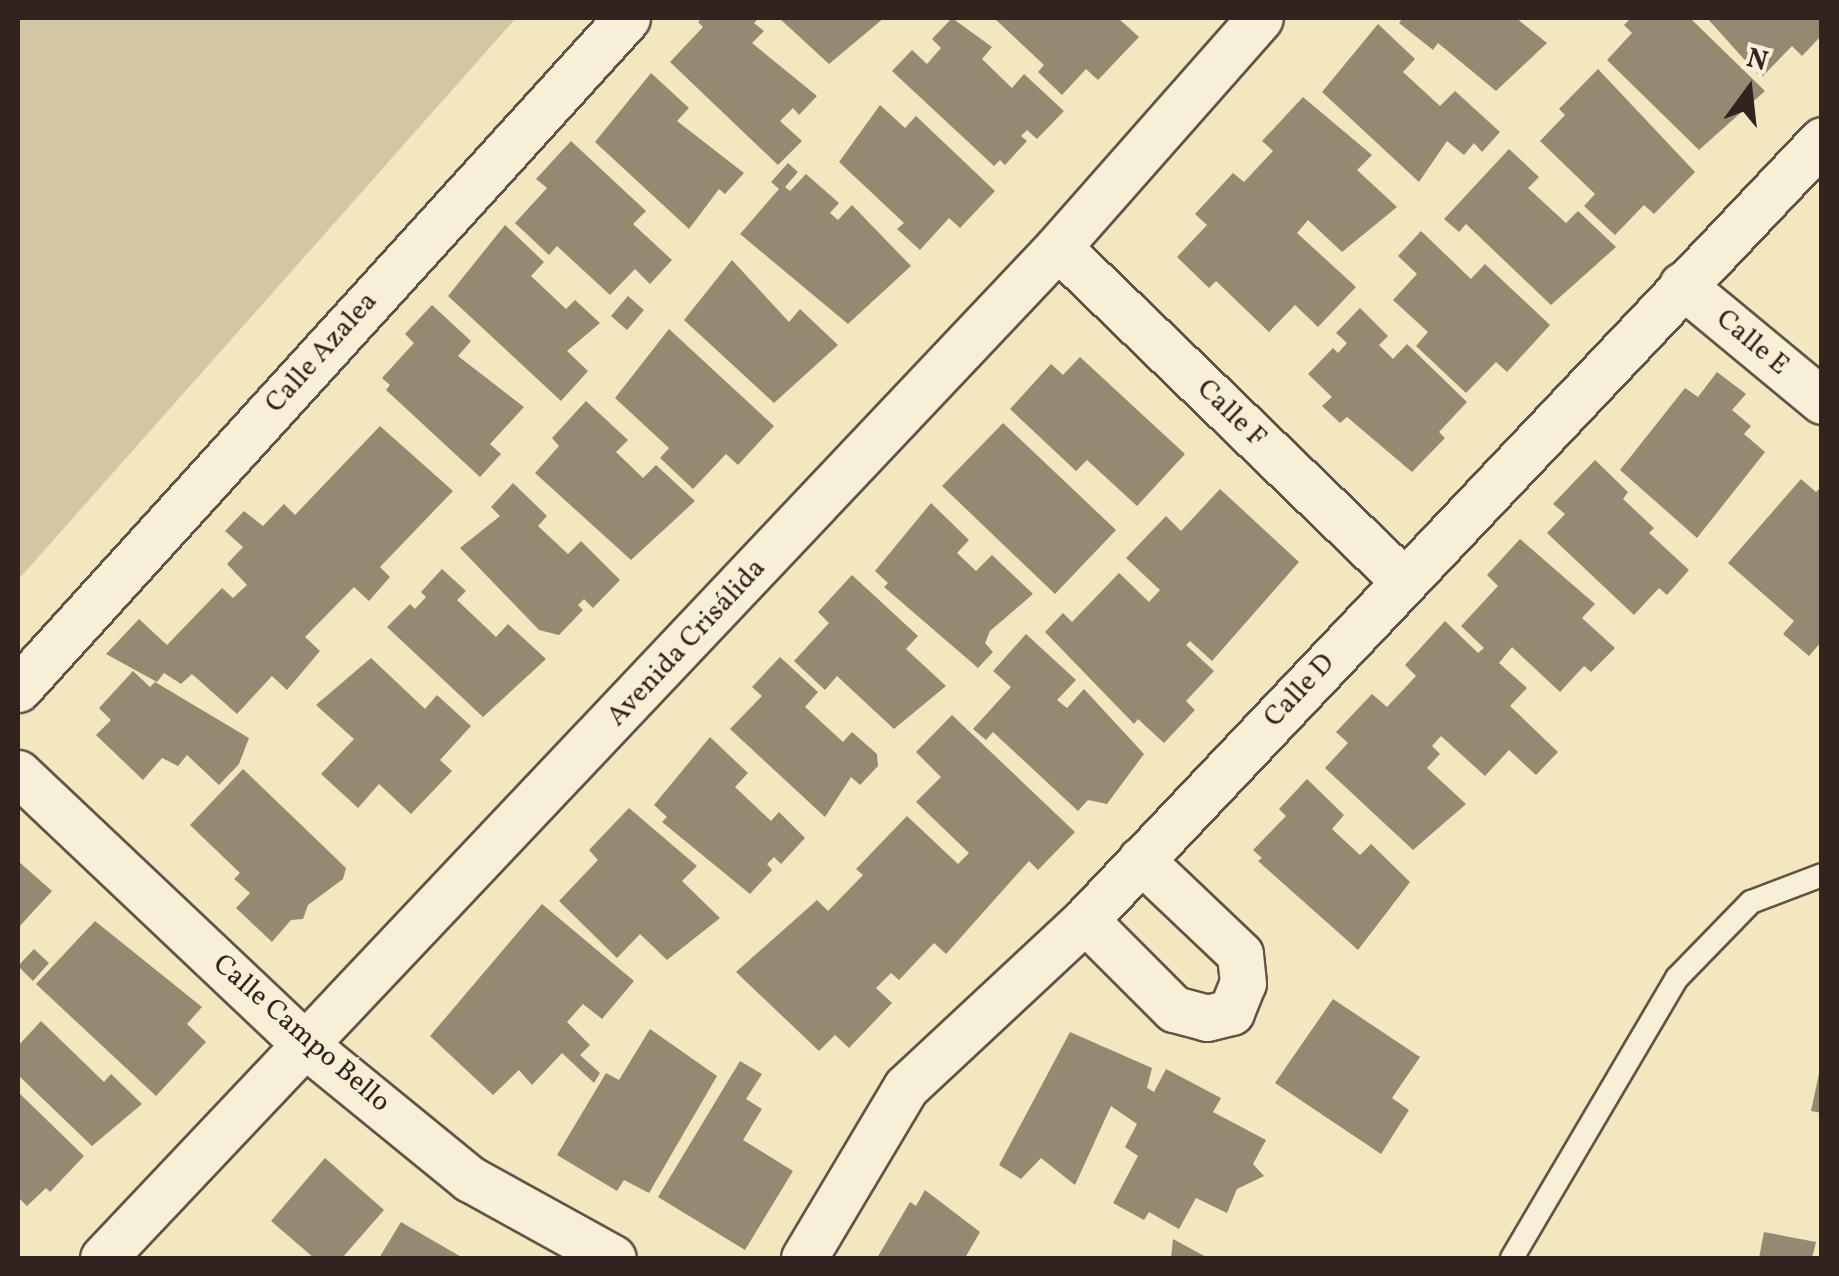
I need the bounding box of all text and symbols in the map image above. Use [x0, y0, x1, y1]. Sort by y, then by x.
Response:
text: N [1742, 39, 1772, 82]
north arrow [1699, 40, 1799, 140]
street label: Calle Azalea [259, 286, 385, 420]
street label: Calle E [1709, 303, 1795, 383]
street label: Calle F [1189, 373, 1273, 455]
street label: Avenida Crisálida [601, 552, 773, 734]
street label: Calle D [1258, 647, 1342, 735]
street label: Calle Campo Bello [206, 948, 396, 1120]

